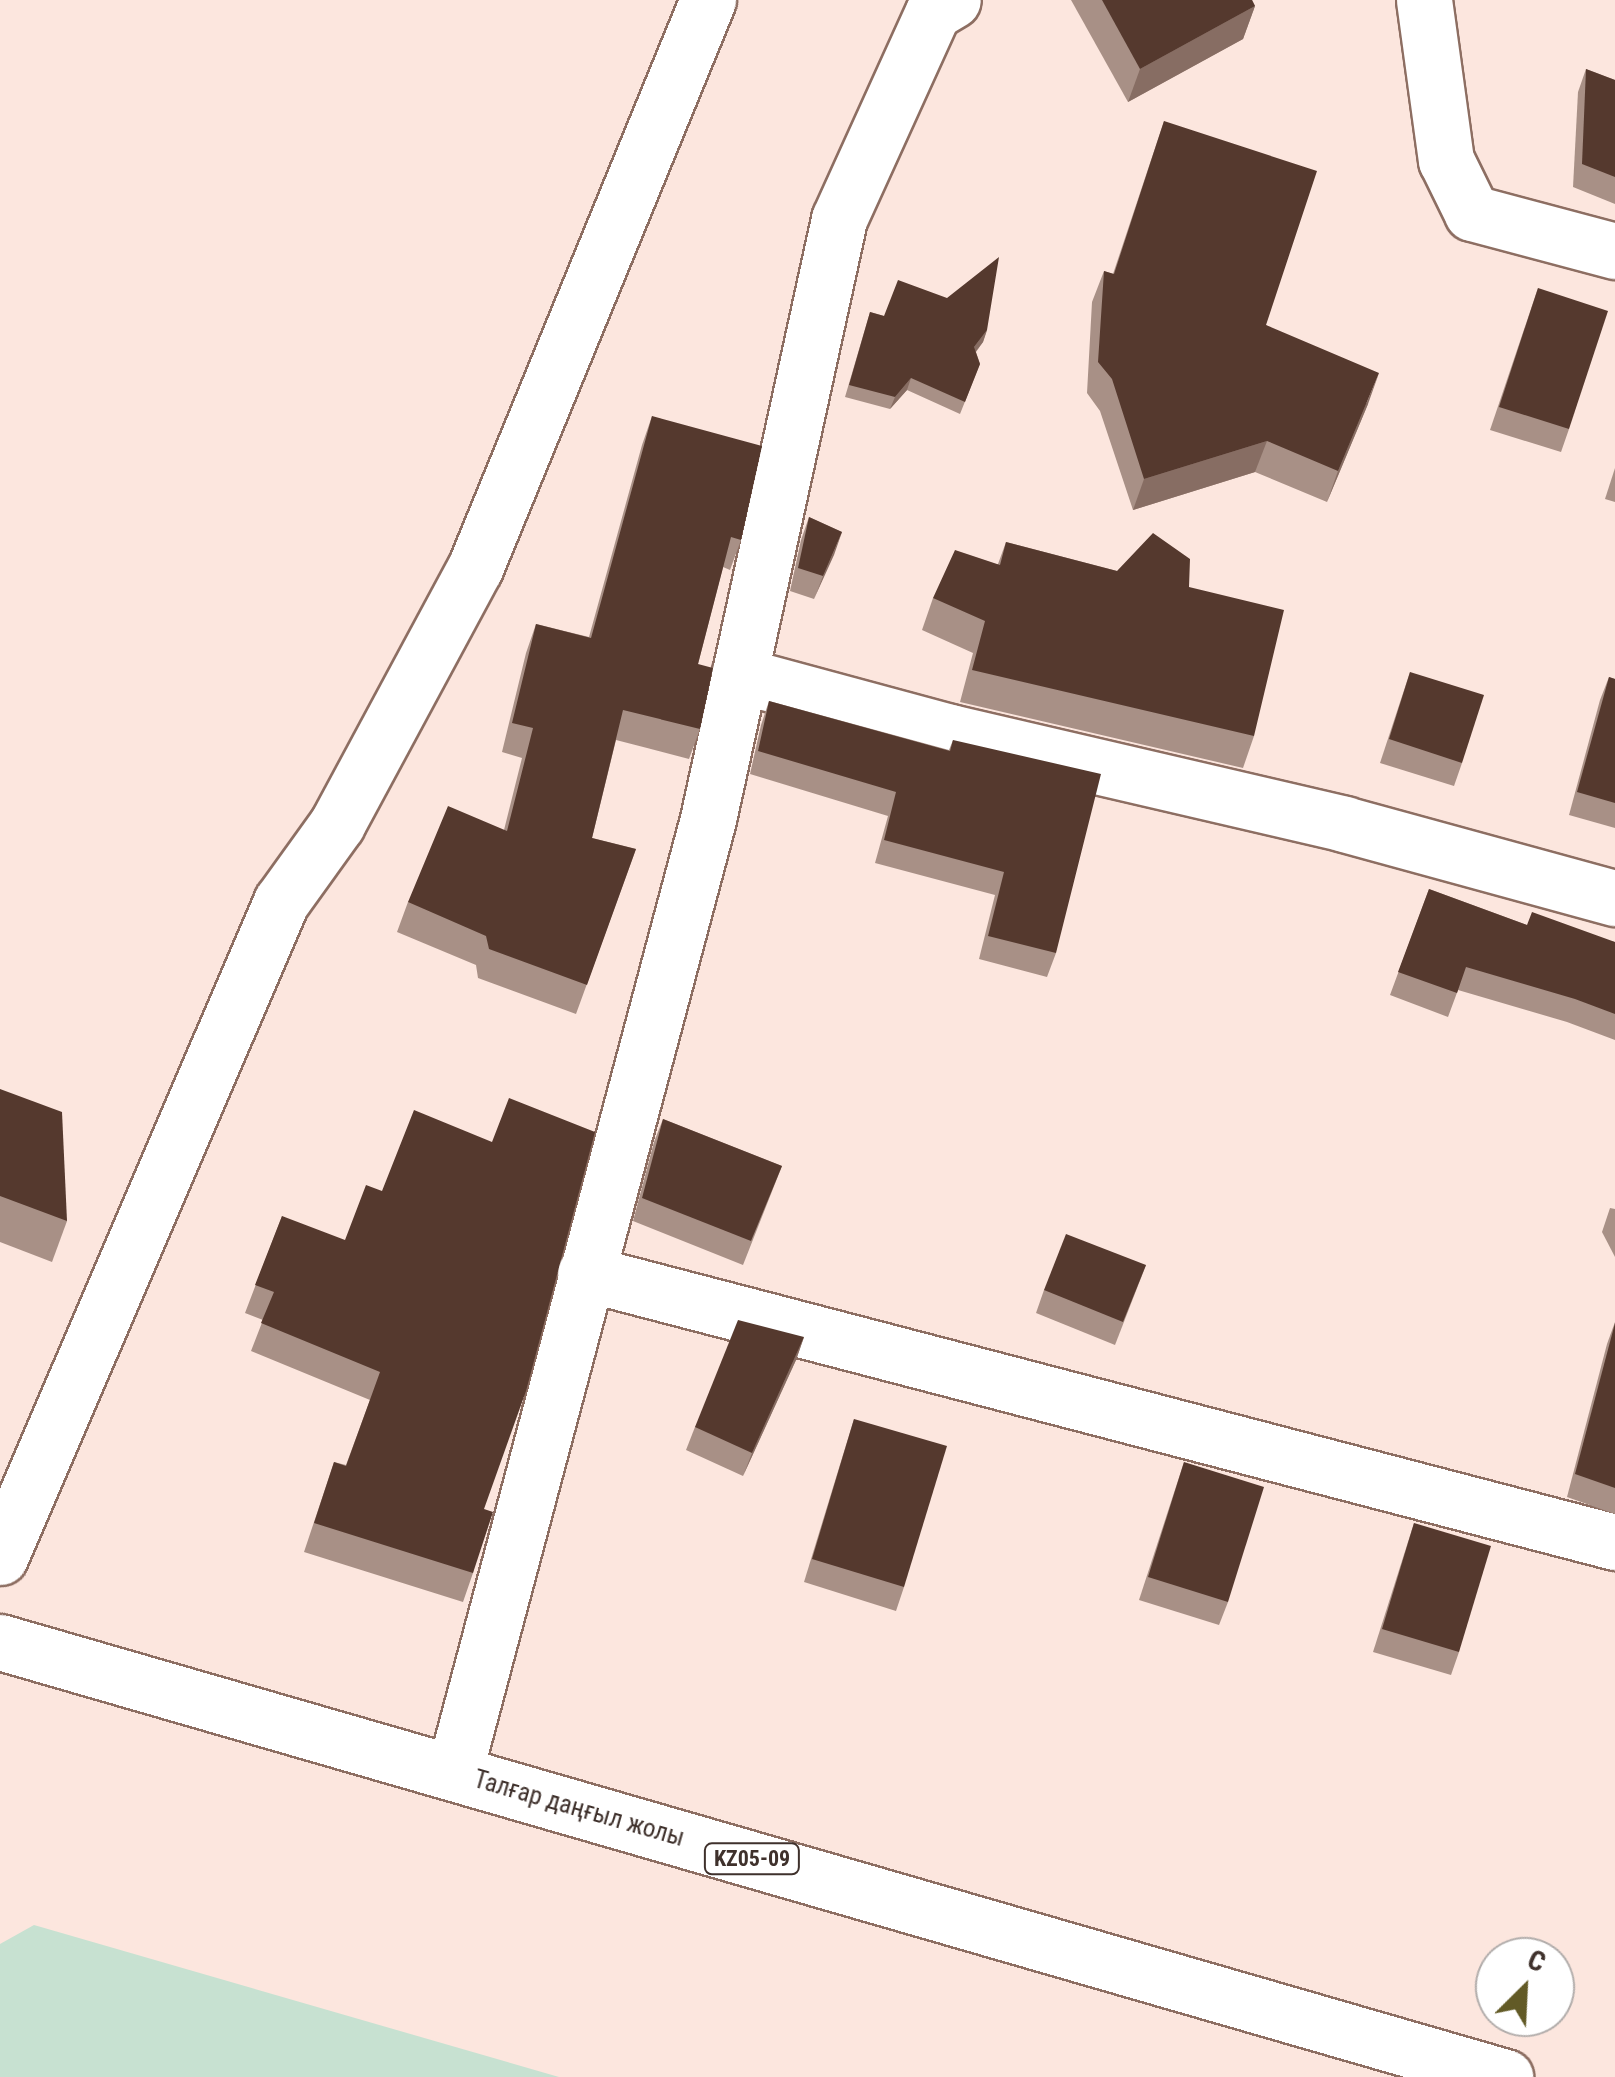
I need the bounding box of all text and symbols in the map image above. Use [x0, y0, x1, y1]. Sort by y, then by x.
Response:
street label: Талғар даңғыл жолы [470, 1765, 688, 1853]
road number: KZ05-09 [702, 1842, 802, 1876]
north arrow [1475, 1937, 1575, 2037]
text: С [1523, 1943, 1551, 1979]

